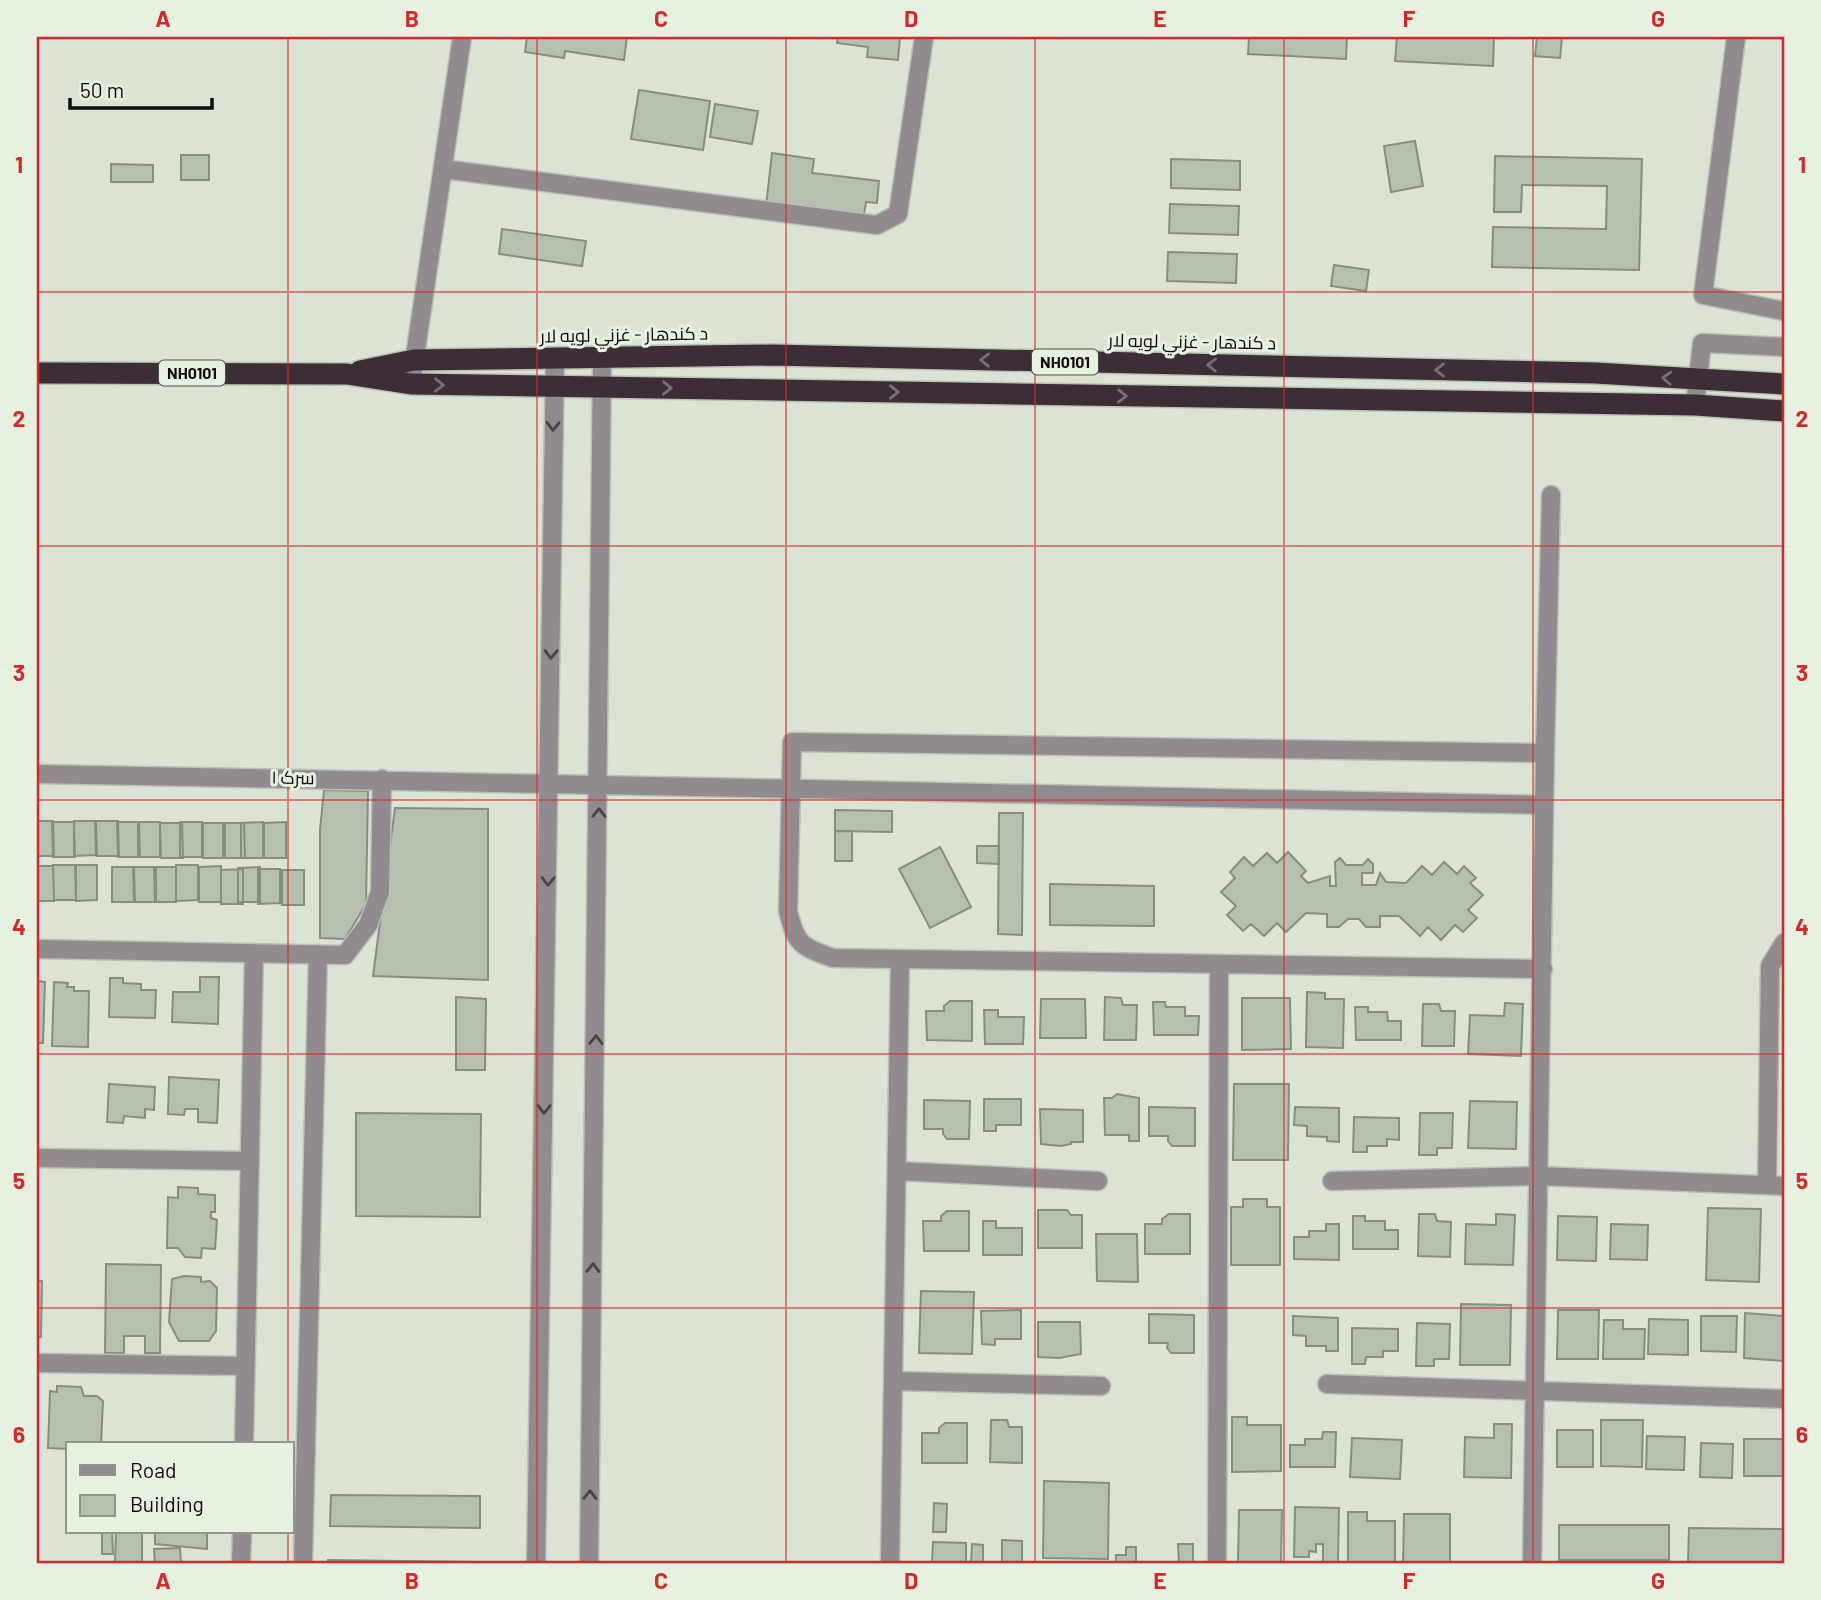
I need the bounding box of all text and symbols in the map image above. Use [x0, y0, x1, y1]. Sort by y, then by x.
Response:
text: A [155, 4, 171, 32]
text: B [405, 4, 419, 32]
text: C [654, 4, 668, 32]
text: D [904, 4, 918, 32]
text: E [1153, 4, 1167, 32]
text: F [1403, 4, 1416, 32]
text: G [1651, 4, 1665, 32]
scale bar [70, 66, 212, 110]
text: 50 m [80, 77, 124, 102]
text: 1 [15, 150, 23, 178]
text: 1 [1798, 150, 1806, 178]
street label: د کندهار - غزني لويه لار [539, 322, 708, 350]
street label: د کندهار - غزني لويه لار [1107, 329, 1276, 357]
road number: NH0101 [1032, 350, 1098, 374]
one-way arrow [979, 352, 990, 368]
one-way arrow [1207, 357, 1217, 373]
road number: NH0101 [159, 360, 225, 386]
one-way arrow [1434, 362, 1445, 378]
one-way arrow [1661, 370, 1672, 385]
one-way arrow [434, 377, 445, 392]
one-way arrow [662, 381, 673, 396]
one-way arrow [890, 384, 900, 400]
one-way arrow [1117, 388, 1128, 404]
text: 2 [13, 404, 25, 432]
text: 2 [1796, 404, 1808, 432]
one-way arrow [545, 422, 561, 432]
one-way arrow [543, 649, 559, 660]
text: 3 [13, 658, 25, 686]
text: 3 [1796, 658, 1808, 686]
street label: سرک ۱ [271, 766, 315, 789]
one-way arrow [591, 807, 607, 817]
one-way arrow [540, 877, 556, 887]
text: 4 [12, 912, 26, 940]
text: 4 [1795, 912, 1809, 940]
one-way arrow [588, 1034, 604, 1045]
one-way arrow [536, 1104, 552, 1115]
text: 5 [13, 1166, 25, 1194]
text: 5 [1796, 1166, 1808, 1194]
one-way arrow [585, 1262, 601, 1272]
text: 6 [13, 1420, 25, 1448]
text: 6 [1796, 1420, 1808, 1448]
legend [66, 1442, 294, 1534]
text: Road [130, 1457, 176, 1482]
one-way arrow [582, 1489, 597, 1500]
text: Building [130, 1491, 204, 1516]
text: A [155, 1566, 171, 1594]
text: B [405, 1566, 419, 1594]
text: C [654, 1566, 668, 1594]
text: D [904, 1566, 918, 1594]
text: E [1153, 1566, 1167, 1594]
text: F [1403, 1566, 1416, 1594]
text: G [1651, 1566, 1665, 1594]

